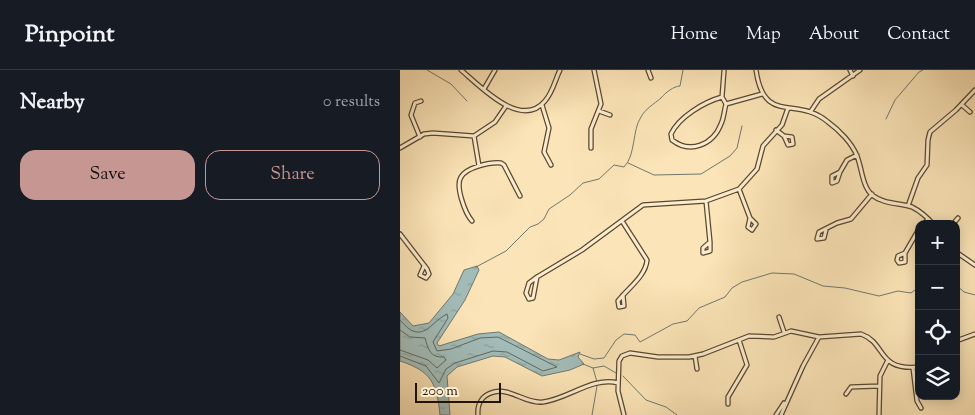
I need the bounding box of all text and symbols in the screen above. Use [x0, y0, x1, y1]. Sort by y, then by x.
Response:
text: Pinpoint [25, 18, 114, 52]
text: Home [671, 22, 718, 48]
text: Map [746, 22, 781, 48]
text: About [809, 22, 859, 48]
text: Contact [887, 22, 950, 48]
text: Nearby [20, 88, 85, 118]
text: 0 results [323, 91, 380, 114]
button: Save [20, 150, 195, 200]
button: Share [205, 150, 380, 200]
map controls [915, 220, 960, 400]
button: + [915, 220, 960, 265]
button: − [915, 265, 960, 310]
button: locate [915, 310, 960, 355]
button: layers [915, 355, 960, 400]
scale bar [415, 380, 501, 403]
text: 200 m [422, 382, 458, 402]

